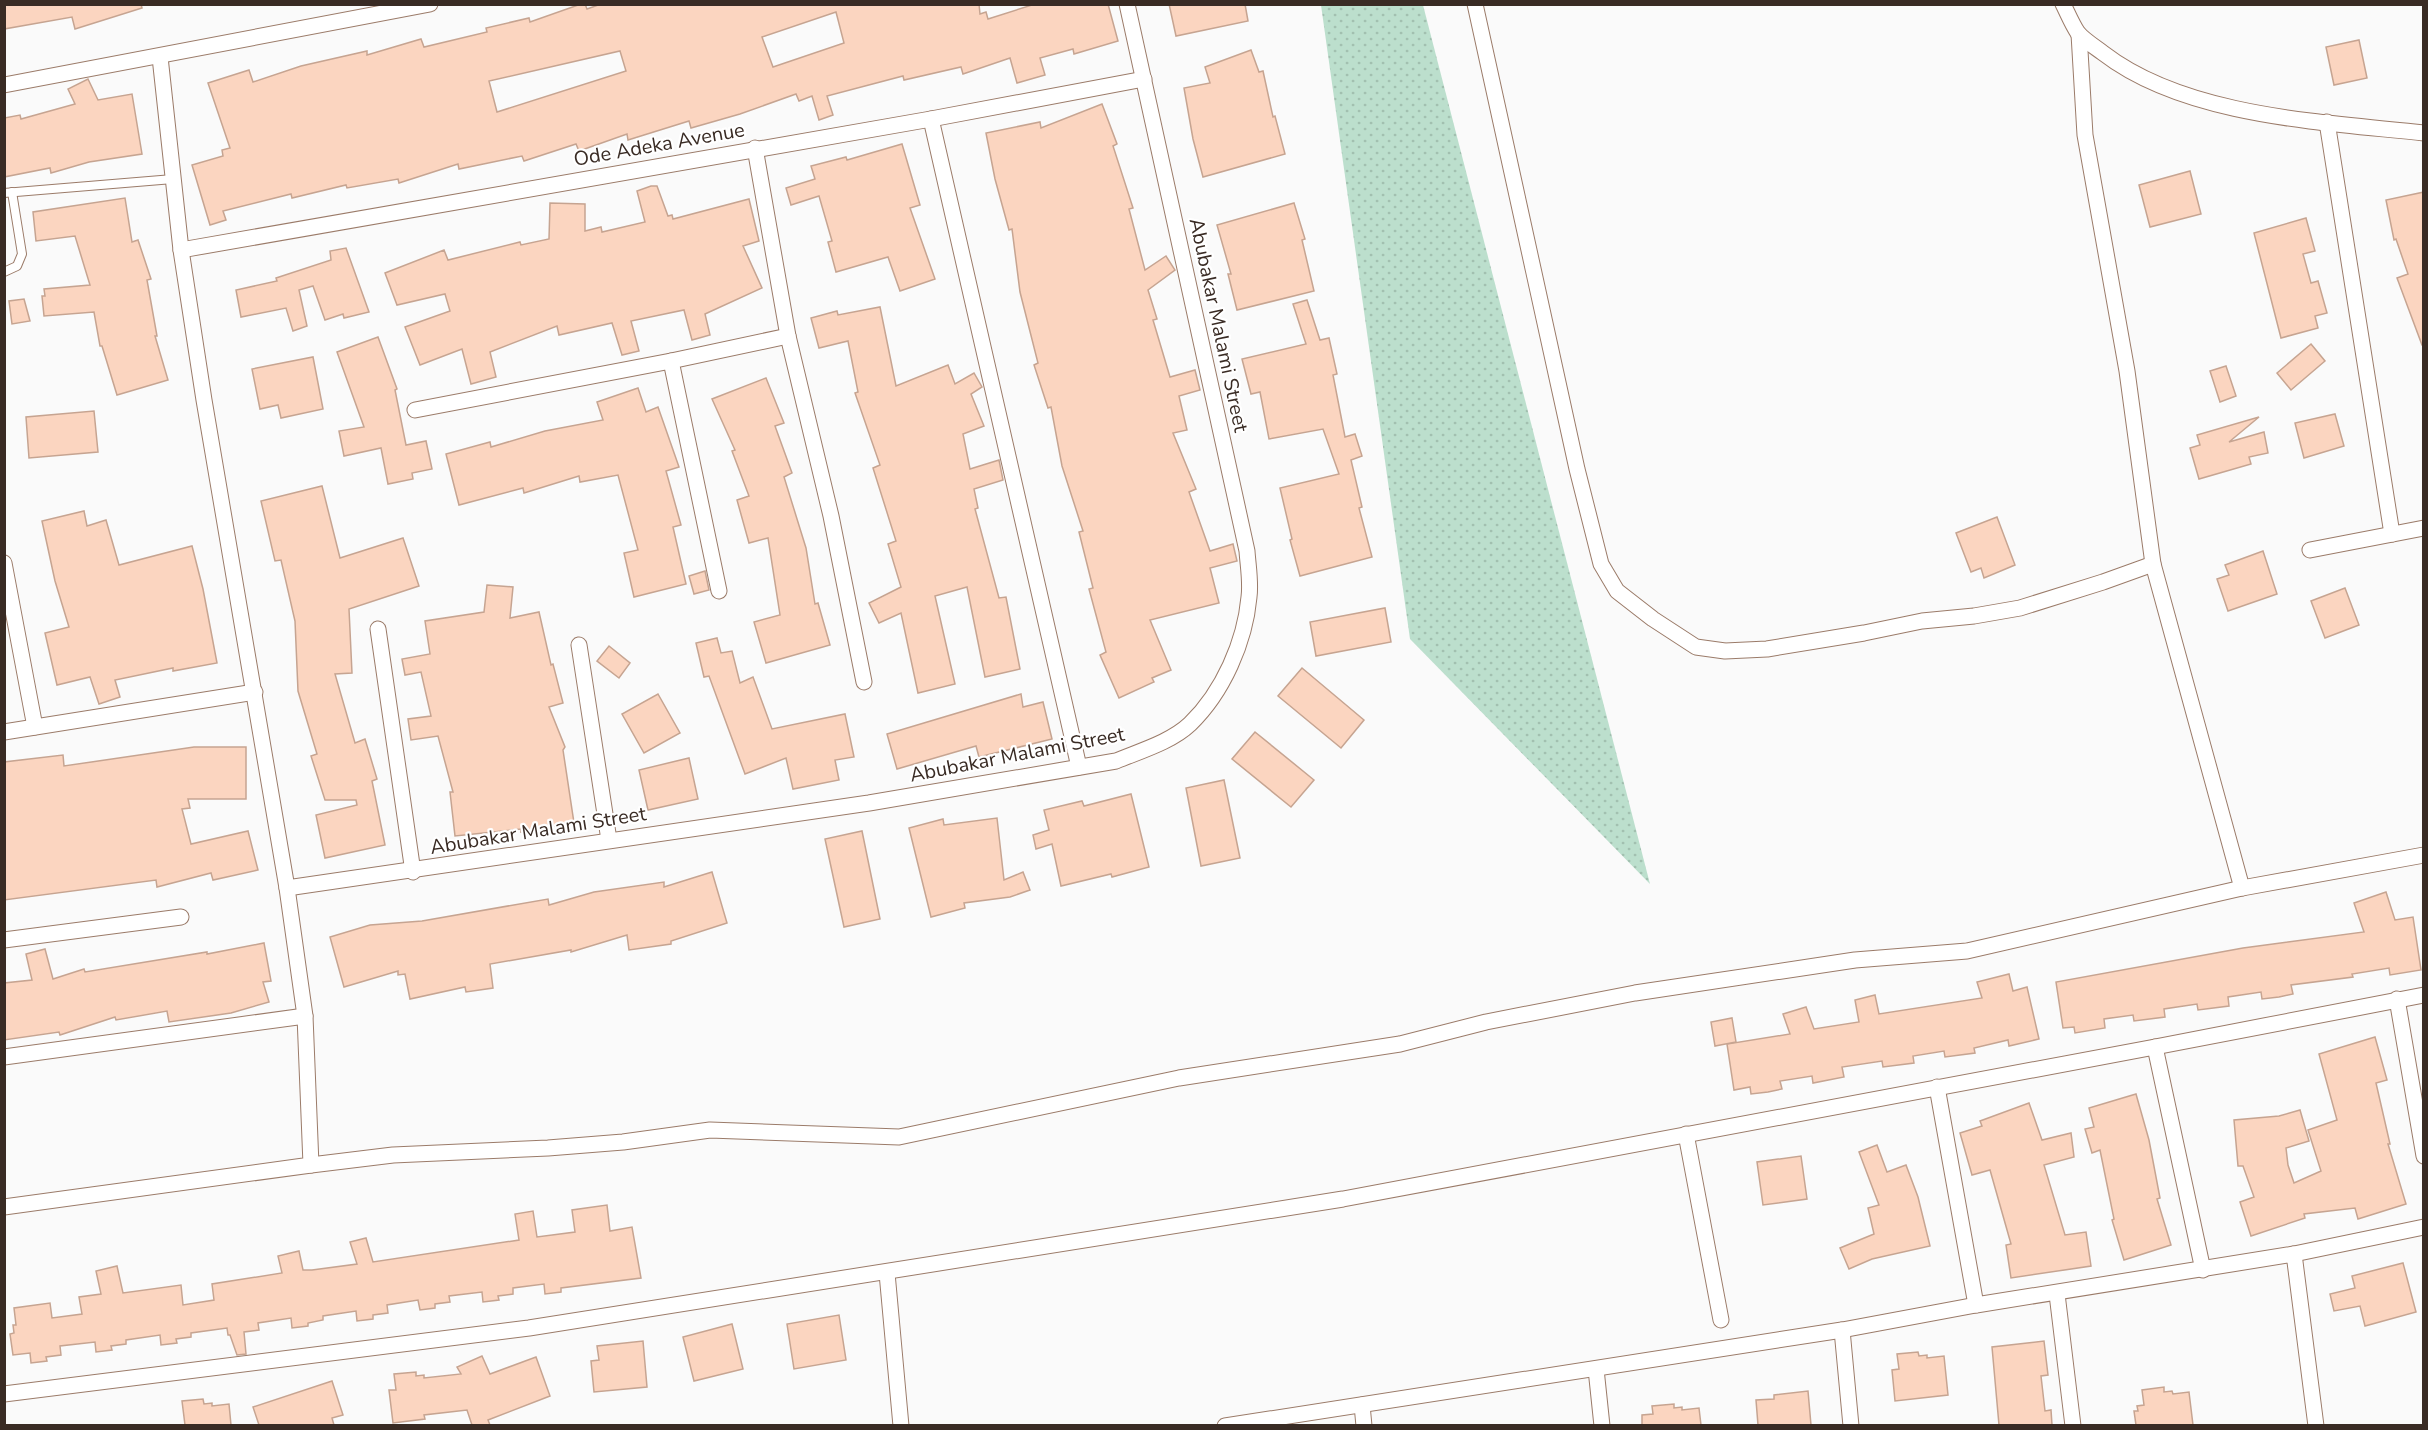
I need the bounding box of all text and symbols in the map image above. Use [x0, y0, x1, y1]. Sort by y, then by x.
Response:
street label: Ode Adeka Avenue [571, 116, 747, 173]
street label: Abubakar Malami Street [1183, 216, 1255, 436]
street label: Abubakar Malami Street [907, 720, 1128, 789]
street label: Abubakar Malami Street [428, 800, 649, 861]

